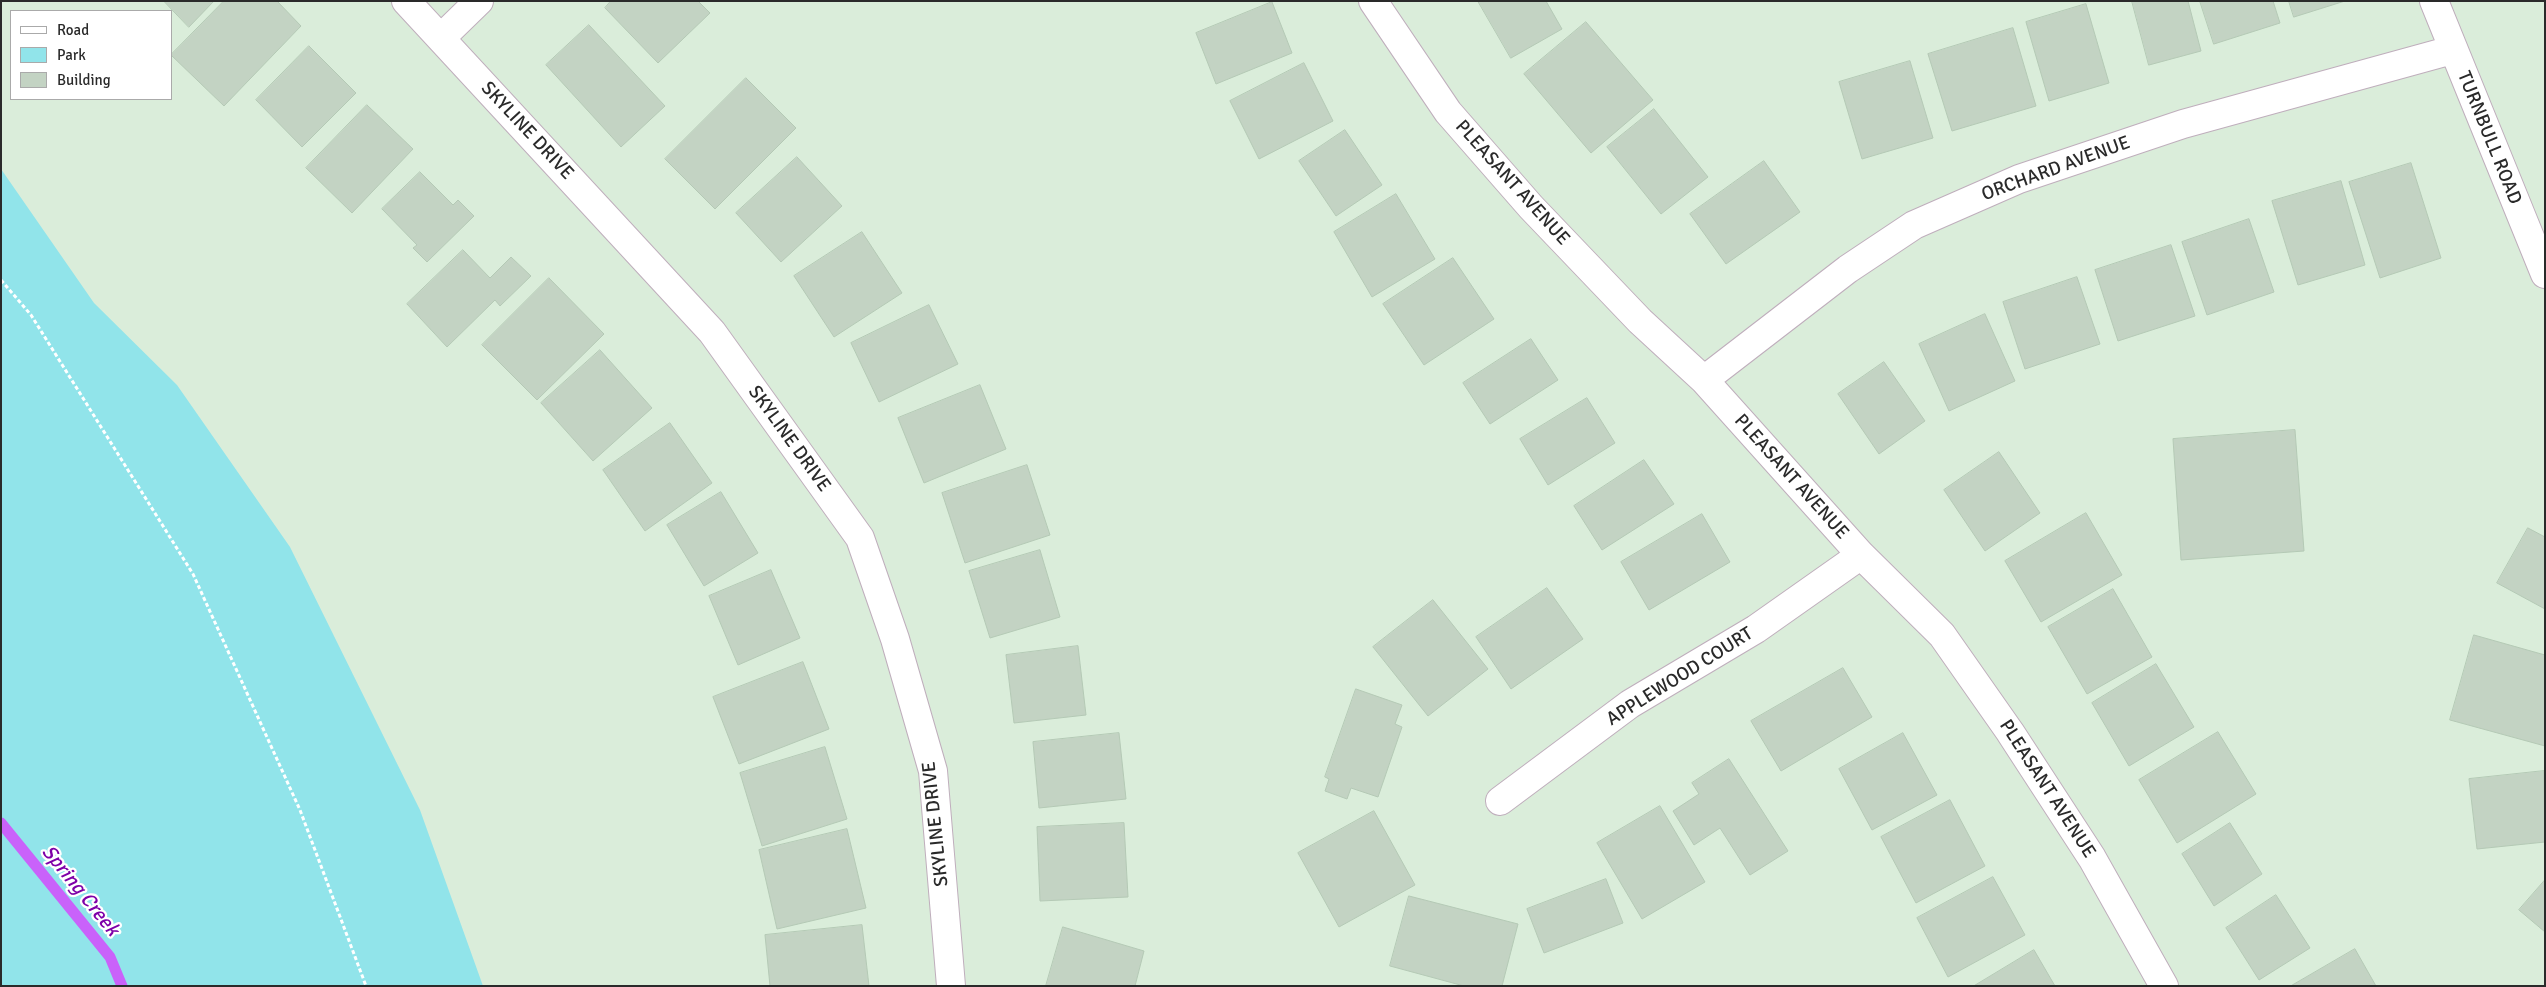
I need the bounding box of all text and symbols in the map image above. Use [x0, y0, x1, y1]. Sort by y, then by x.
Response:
legend [10, 10, 172, 100]
text: Road [57, 21, 89, 39]
text: Park [57, 46, 86, 64]
street label: TURNBULL ROAD [2452, 68, 2526, 208]
text: Building [57, 71, 111, 89]
street label: SKYLINE DRIVE [476, 77, 578, 185]
street label: PLEASANT AVENUE [1450, 116, 1574, 250]
street label: ORCHARD AVENUE [1979, 132, 2133, 206]
street label: SKYLINE DRIVE [743, 382, 835, 496]
street label: PLEASANT AVENUE [1729, 410, 1853, 544]
street label: APPLEWOOD COURT [1603, 623, 1757, 731]
street label: PLEASANT AVENUE [1994, 716, 2100, 862]
street label: SKYLINE DRIVE [918, 760, 954, 888]
water label: Spring Creek [36, 841, 124, 941]

